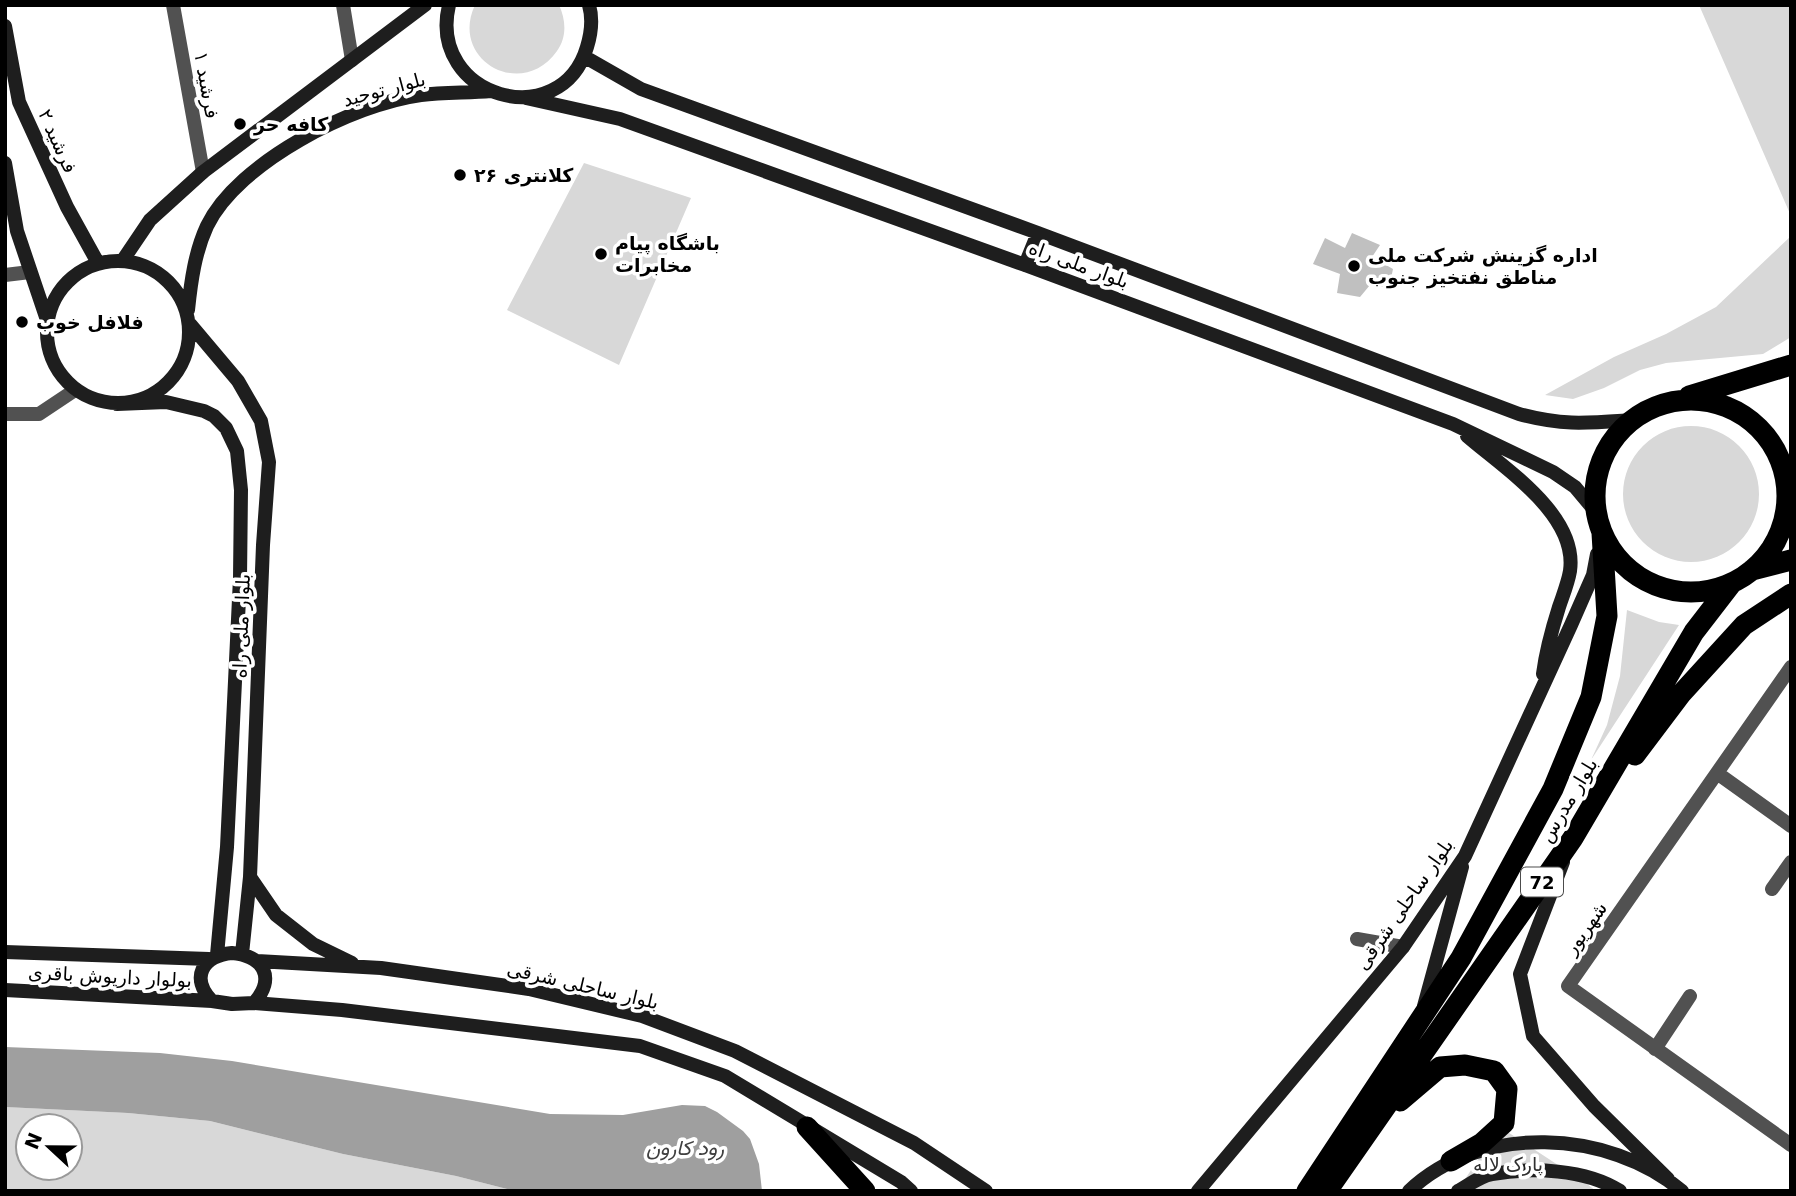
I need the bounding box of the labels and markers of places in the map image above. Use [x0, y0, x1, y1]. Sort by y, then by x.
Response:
place label: کافه حر [253, 113, 329, 136]
marker: کافه حر [232, 116, 248, 132]
place label: کلانتری ۲۶ [474, 164, 574, 187]
marker: کلانتری ۲۶ [452, 167, 468, 183]
place label: باشگاه پیام مخابرات [615, 232, 720, 277]
place label: اداره گزینش شرکت ملی مناطق نفتخیز جنوب [1368, 244, 1598, 289]
marker: باشگاه پیام مخابرات [593, 246, 609, 262]
marker: اداره گزینش شرکت ملی مناطق نفتخیز جنوب [1346, 258, 1362, 274]
place label: فلافل خوب [36, 311, 144, 334]
marker: فلافل خوب [14, 314, 30, 330]

